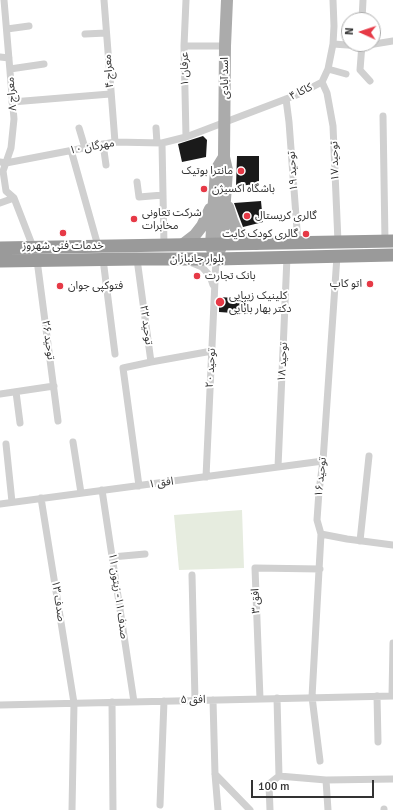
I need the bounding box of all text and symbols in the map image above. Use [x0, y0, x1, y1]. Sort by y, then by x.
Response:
north arrow [341, 12, 381, 52]
text: N [343, 27, 356, 36]
street label: عرفان ۱ [178, 52, 192, 86]
street label: معراج ۴ [101, 54, 117, 88]
street label: اسد آبادی [218, 57, 232, 99]
street label: معراج ۸ [4, 77, 20, 111]
street label: کاکا ۴ [287, 81, 315, 103]
street label: مهرگان ۱۰ [68, 137, 116, 157]
street label: توحید ۱۷ [328, 141, 342, 181]
street label: توحید ۱۹ [285, 151, 301, 191]
place label: مانترا بوتیک [182, 164, 233, 178]
marker: مانترا بوتیک [236, 166, 246, 176]
place label: باشگاه اکسیژن [212, 182, 275, 196]
marker: باشگاه اکسیژن [199, 184, 209, 194]
place label: شرکت تعاونی مخابرات [142, 206, 202, 232]
place label: گالری کریستال [255, 209, 317, 223]
marker: گالری کریستال [242, 211, 252, 221]
marker: شرکت تعاونی مخابرات [129, 214, 139, 224]
place label: گالری کودک کایت [222, 227, 298, 241]
marker: خدمات فنی شهروز [58, 228, 68, 238]
marker: گالری کودک کایت [301, 229, 311, 239]
place label: خدمات فنی شهروز [22, 239, 104, 253]
street label: بلوار جانبازان [170, 252, 224, 266]
place label: بانک تجارت [205, 269, 256, 283]
marker: بانک تجارت [192, 271, 202, 281]
place label: اتو کاپ [330, 277, 362, 291]
place label: فتوکپی جوان [68, 279, 123, 293]
marker: اتو کاپ [365, 279, 375, 289]
marker: فتوکپی جوان [55, 281, 65, 291]
place label: کلینیک زیبایی دکتر بهار بابایی [229, 289, 292, 315]
marker: کلینیک زیبایی دکتر بهار بابایی [214, 296, 226, 308]
street label: توحید ۲۲ [137, 304, 155, 346]
street label: توحید ۲۶ [39, 319, 57, 361]
street label: توحید ۱۸ [275, 342, 291, 382]
street label: توحید ۲۰ [203, 348, 219, 388]
street label: توحید ۱۶ [312, 456, 330, 498]
street label: افق ۱ [148, 475, 174, 491]
street label: صدف ۱۱- زیتون ۱۱ [105, 552, 131, 640]
street label: صدف ۱۳ [48, 579, 68, 623]
street label: افق ۳ [249, 588, 263, 614]
street label: افق ۵ [180, 693, 206, 707]
scale bar [253, 772, 376, 798]
text: 100 m [258, 779, 290, 794]

